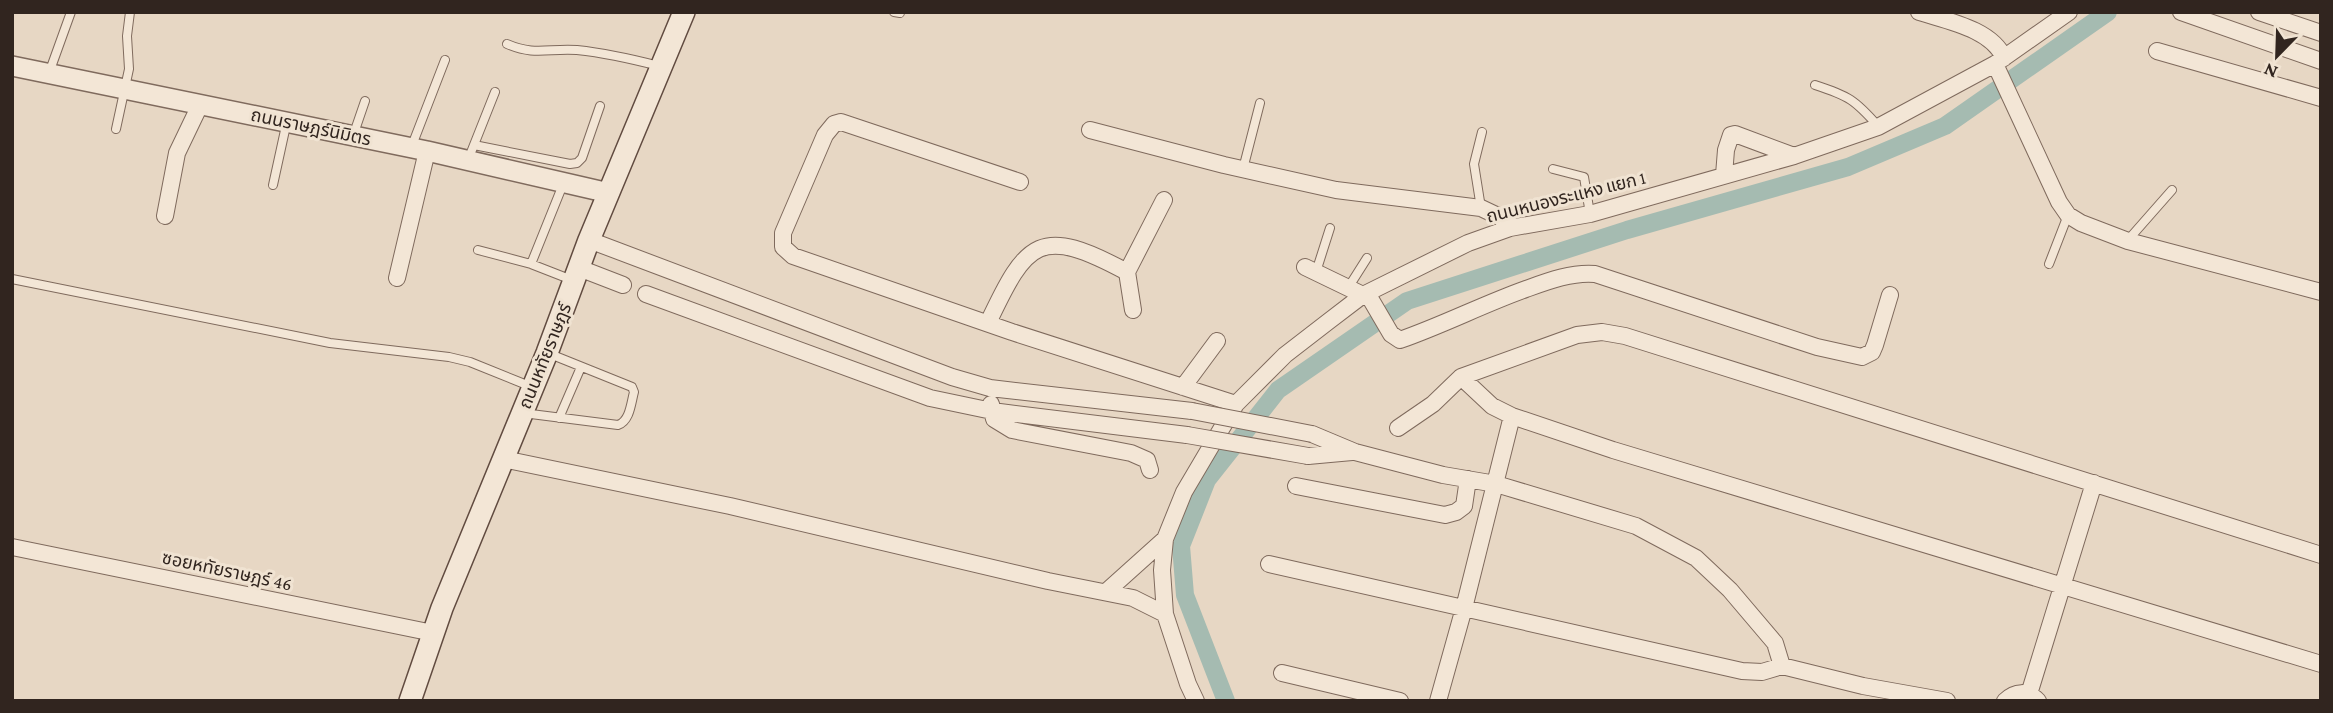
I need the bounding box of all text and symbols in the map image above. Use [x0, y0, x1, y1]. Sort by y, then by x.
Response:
north arrow [2242, 21, 2312, 91]
text: N [2260, 59, 2281, 83]
street label: ถนนราษฎร์นิมิตร [249, 104, 373, 150]
street label: ถนนหนองระแหง แยก 1 [1484, 167, 1648, 227]
street label: ถนนหทัยราษฎร์ [515, 299, 576, 412]
street label: ซอยหทัยราษฎร์ 46 [160, 547, 294, 595]

